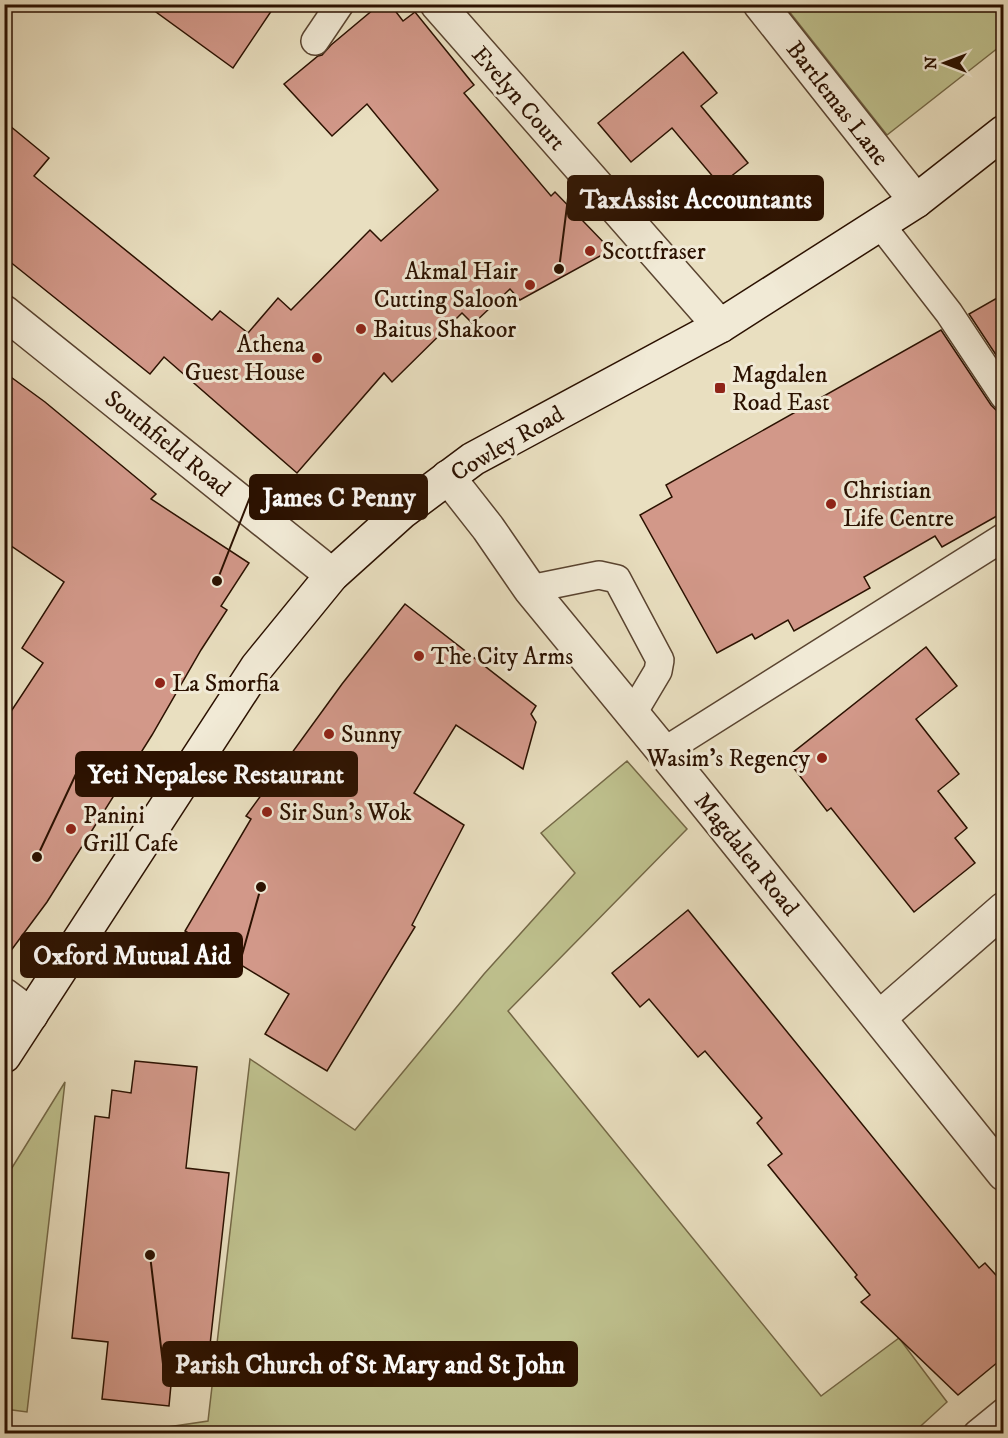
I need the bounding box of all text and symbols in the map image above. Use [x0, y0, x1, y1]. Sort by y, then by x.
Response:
north arrow [915, 33, 975, 93]
street label: Bartlemas Lane [779, 35, 895, 172]
street label: Evelyn Court [465, 40, 572, 157]
text: N [921, 56, 941, 70]
callout: TaxAssist Accountants [568, 176, 823, 220]
text: TaxAssist Accountants [579, 184, 812, 217]
place label: Scottfraser [602, 237, 706, 267]
marker: Scottfraser [583, 244, 597, 258]
place label: Akmal Hair Cutting Saloon [374, 257, 518, 315]
marker: Akmal Hair Cutting Saloon [523, 278, 537, 292]
place label: Baitus Shakoor [373, 315, 516, 345]
marker: Baitus Shakoor [354, 322, 368, 336]
place label: Athena Guest House [185, 330, 306, 388]
marker: Athena Guest House [310, 351, 324, 365]
place label: Magdalen Road East [732, 360, 830, 418]
marker: Magdalen Road East [713, 381, 727, 395]
street label: Southfield Road [98, 384, 237, 504]
street label: Cowley Road [446, 399, 569, 488]
callout: James C Penny [250, 475, 427, 519]
place label: Christian Life Centre [843, 476, 954, 534]
text: James C Penny [259, 482, 416, 515]
marker: Christian Life Centre [824, 497, 838, 511]
place label: The City Arms [431, 642, 573, 672]
marker: The City Arms [412, 649, 426, 663]
place label: La Smorfia [172, 669, 280, 699]
marker: La Smorfia [153, 676, 167, 690]
place label: Sunny [341, 720, 402, 750]
marker: Sunny [322, 727, 336, 741]
place label: Wasim's Regency [646, 744, 811, 774]
marker: Wasim's Regency [815, 751, 829, 765]
callout: Yeti Nepalese Restaurant [76, 752, 357, 796]
text: Yeti Nepalese Restaurant [87, 759, 345, 792]
street label: Magdalen Road [687, 787, 805, 923]
place label: Sir Sun's Wok [279, 798, 412, 828]
place label: Panini Grill Cafe [83, 801, 178, 859]
marker: Sir Sun's Wok [260, 805, 274, 819]
marker: Panini Grill Cafe [64, 822, 78, 836]
callout: Oxford Mutual Aid [21, 933, 242, 977]
text: Oxford Mutual Aid [33, 940, 232, 973]
callout: Parish Church of St Mary and St John [163, 1342, 577, 1386]
text: Parish Church of St Mary and St John [175, 1349, 566, 1382]

